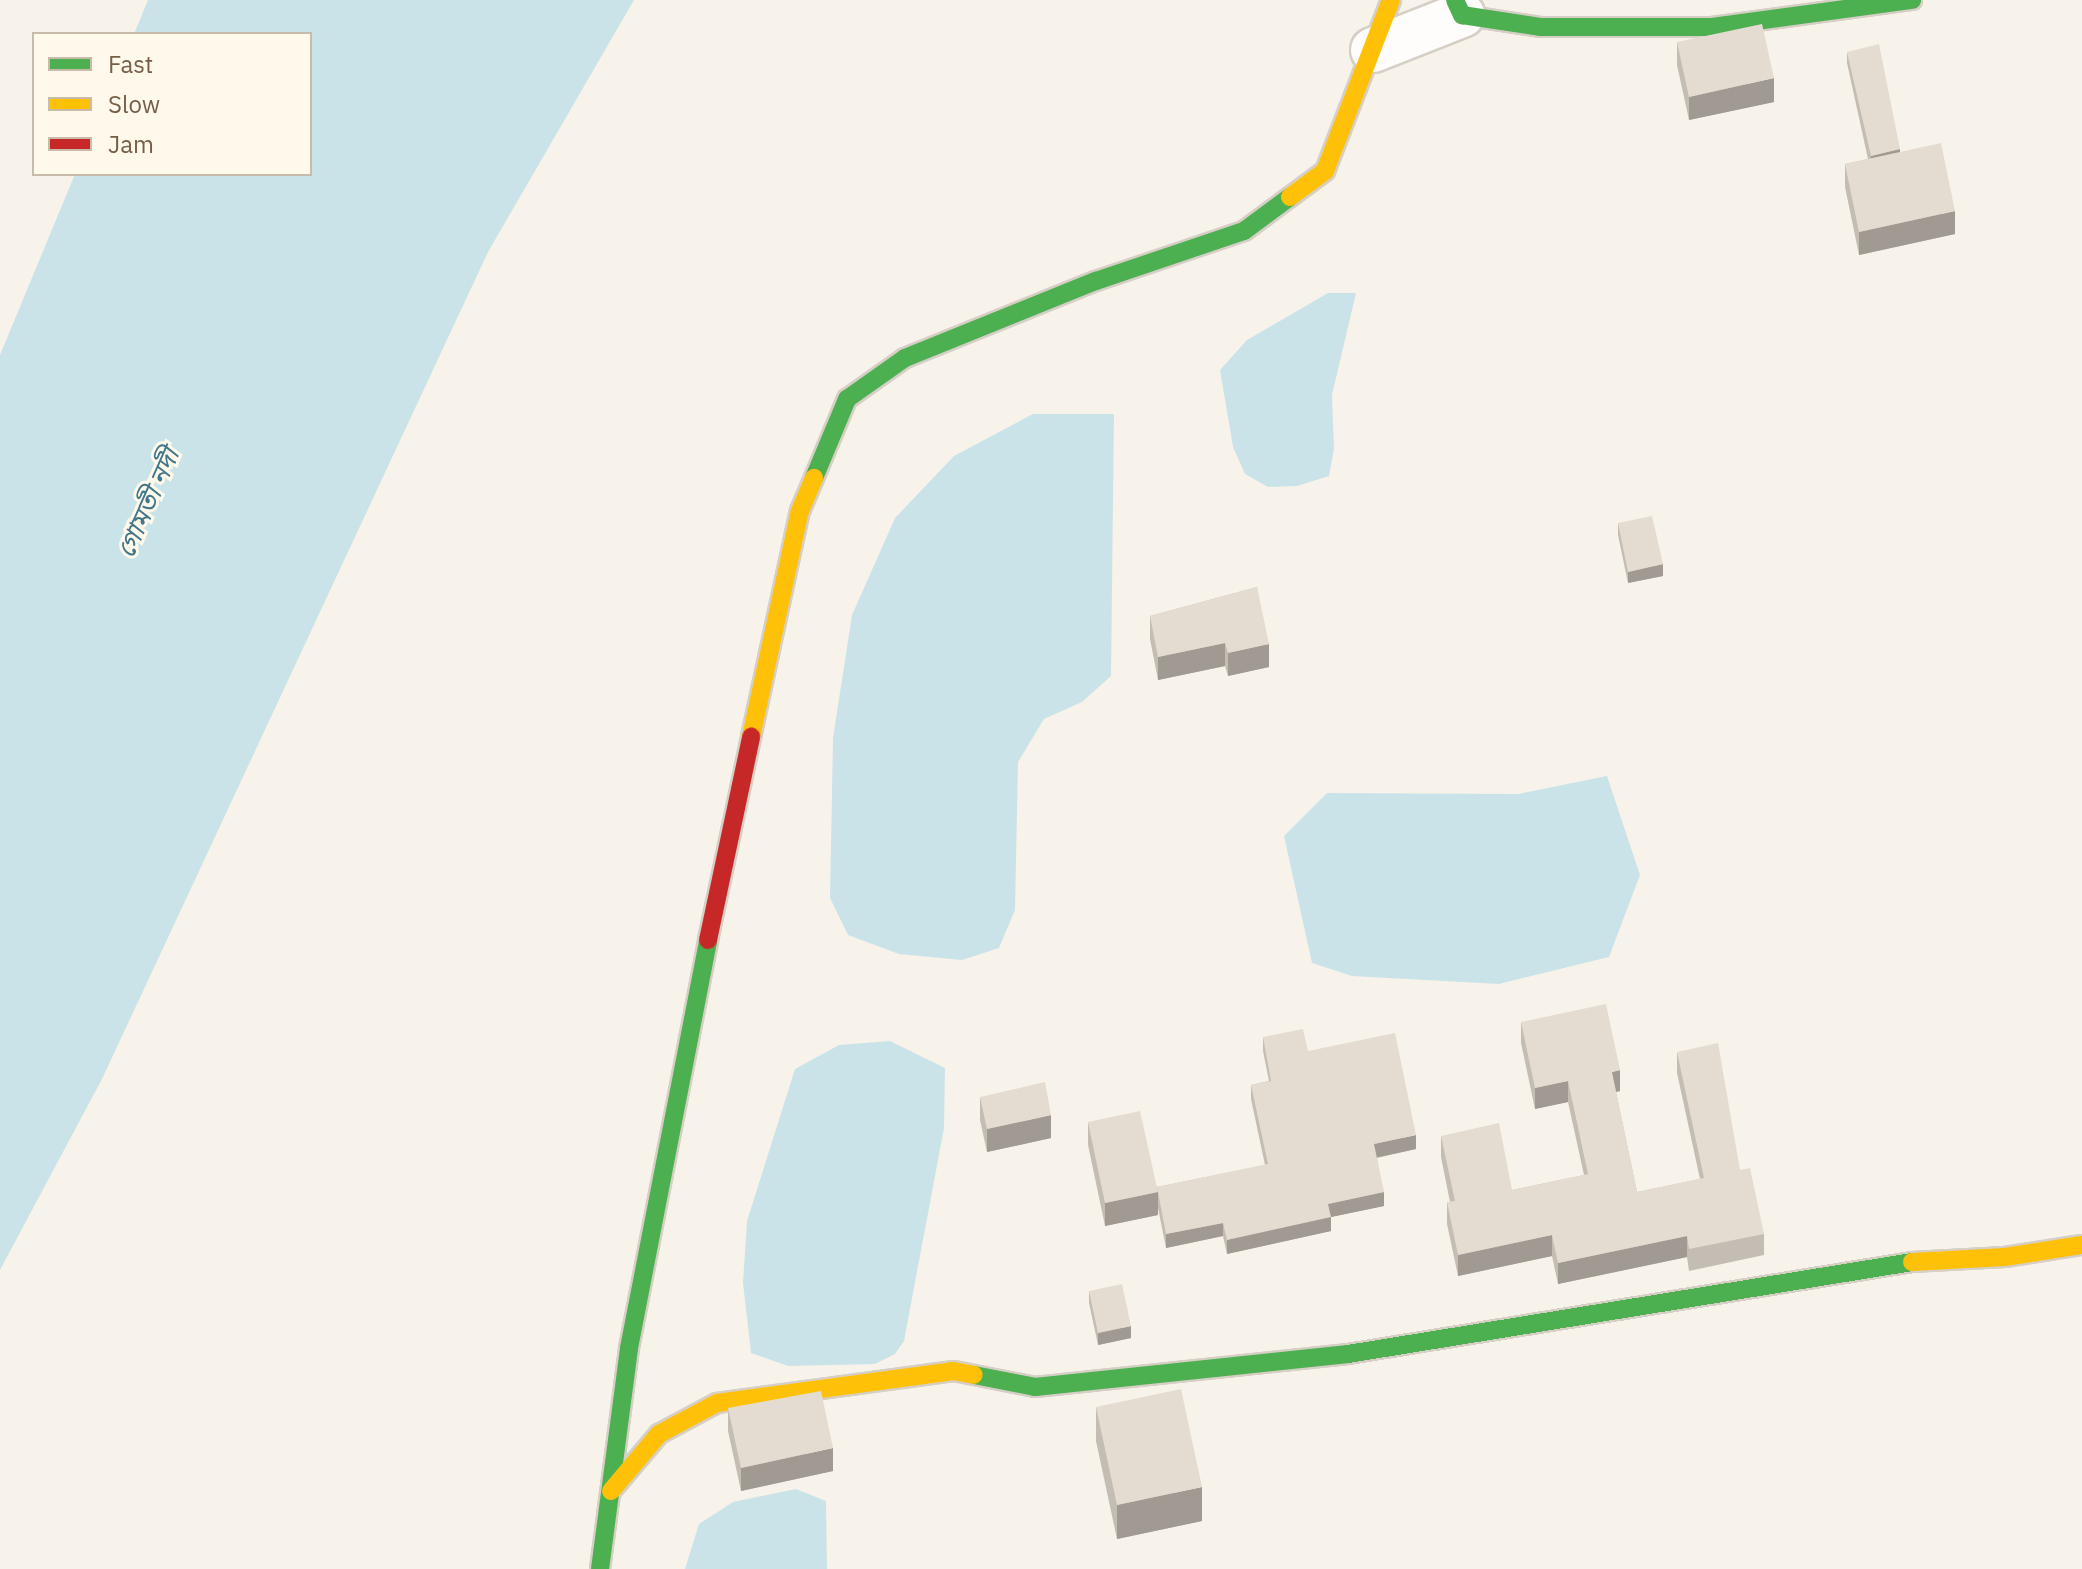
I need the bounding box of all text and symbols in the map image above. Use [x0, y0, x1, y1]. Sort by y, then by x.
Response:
legend [32, 32, 312, 176]
text: Fast [108, 48, 153, 80]
text: Slow [108, 88, 160, 120]
text: Jam [108, 128, 154, 160]
water label: গোমতী নদী [110, 444, 186, 562]

